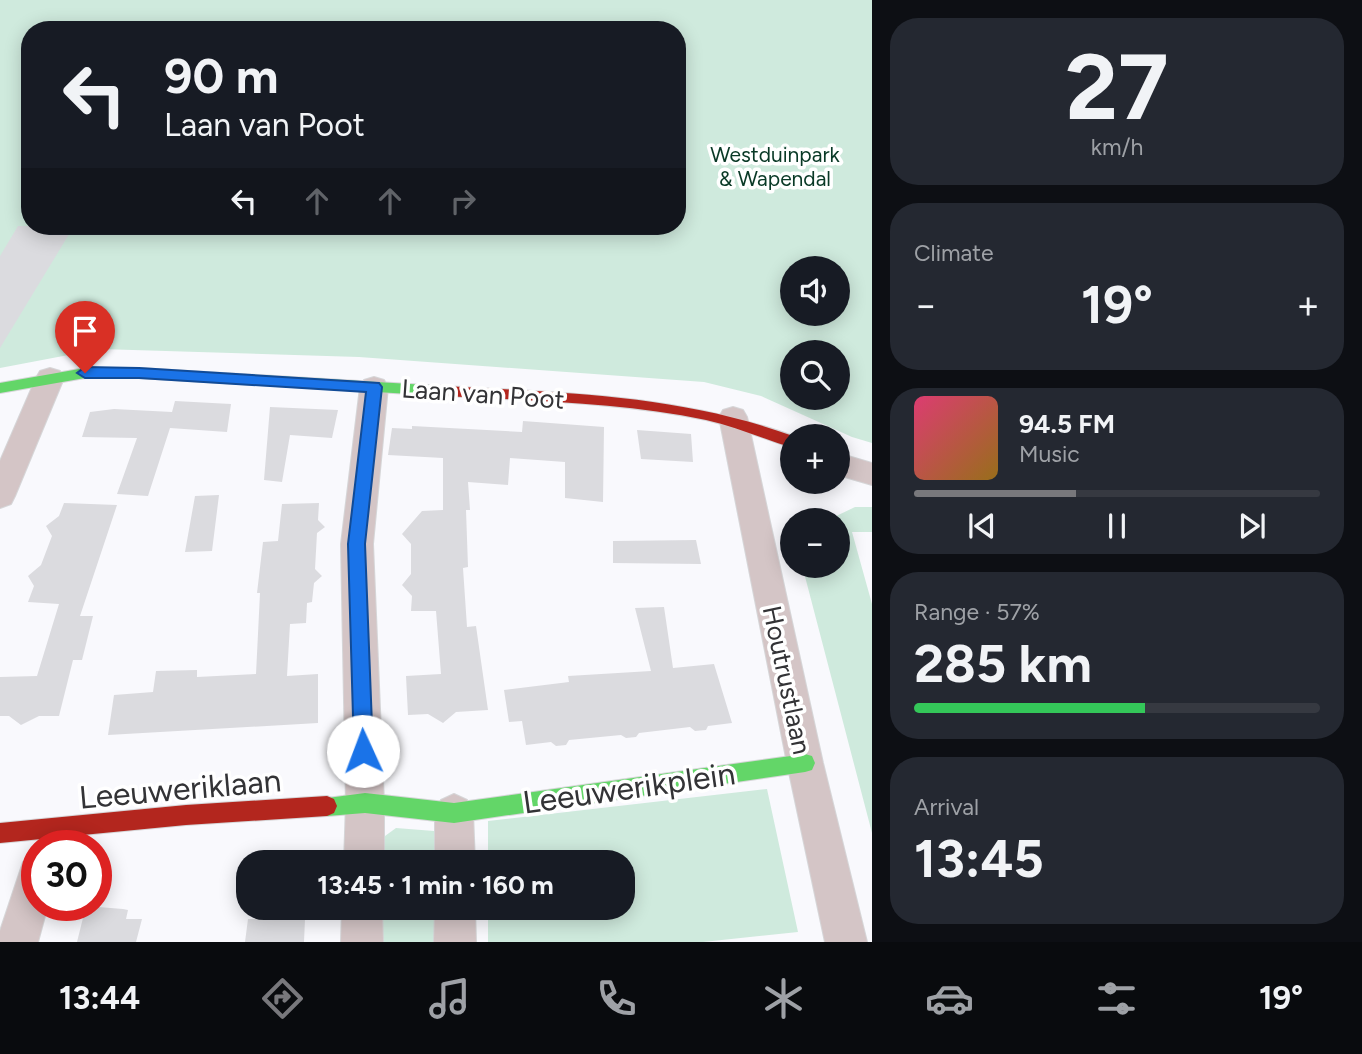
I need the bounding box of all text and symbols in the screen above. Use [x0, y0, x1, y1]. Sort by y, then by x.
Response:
text: 27 [1065, 33, 1169, 142]
text: 90 m [164, 46, 279, 105]
icon: left [49, 49, 140, 140]
text: Laan van Poot [164, 106, 365, 144]
text: km/h [1091, 133, 1143, 161]
park label: Westduinpark & Wapendal [710, 142, 841, 191]
icon: left [225, 182, 263, 220]
icon: ahead [298, 182, 336, 220]
icon: ahead [371, 182, 409, 220]
icon: right [444, 182, 482, 220]
text: Climate [914, 239, 993, 267]
map controls [780, 256, 850, 578]
button: sound [780, 256, 850, 326]
text: 19° [1081, 274, 1153, 336]
text: − [914, 282, 938, 328]
text: + [1296, 282, 1320, 328]
pin [55, 301, 115, 373]
icon: arrive [66, 312, 104, 350]
button: search [780, 340, 850, 410]
street label: Laan van Poot [400, 372, 566, 416]
text: 94.5 FM [1019, 408, 1115, 440]
button: + [780, 424, 850, 494]
text: Music [1019, 440, 1080, 468]
icon: previous [963, 507, 1001, 545]
icon: pause [1098, 507, 1136, 545]
icon: next [1233, 507, 1271, 545]
button: − [780, 508, 850, 578]
text: Range · 57% [914, 598, 1040, 626]
street label: Houtrustlaan [756, 603, 818, 757]
text: 285 km [914, 633, 1092, 695]
position arrow [326, 714, 400, 788]
street label: Leeuwerikplein [520, 754, 738, 822]
street label: Leeuweriklaan [77, 761, 283, 817]
text: Arrival [914, 793, 979, 821]
text: 13:45 [914, 828, 1044, 890]
speed limit sign: 30 [21, 830, 112, 921]
text: 13:45 · 1 min · 160 m [317, 869, 554, 901]
icon: directions [258, 974, 307, 1023]
icon: music [425, 974, 474, 1023]
icon: phone [592, 974, 641, 1023]
icon: climate [759, 974, 808, 1023]
icon: car [925, 974, 974, 1023]
icon: filters [1092, 974, 1141, 1023]
text: 13:44 [59, 979, 140, 1017]
text: 19° [1259, 979, 1303, 1017]

